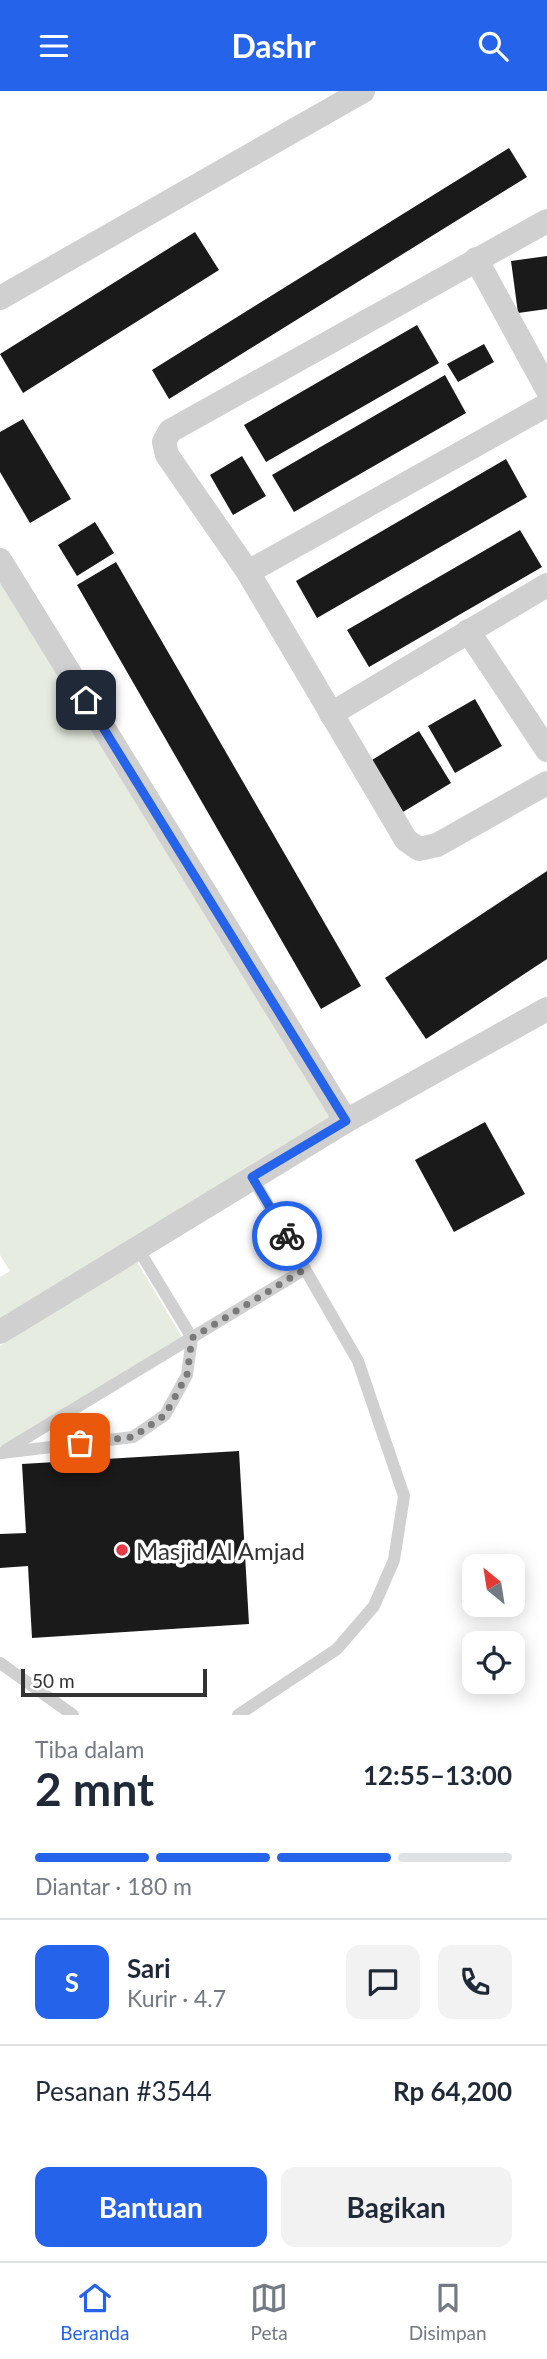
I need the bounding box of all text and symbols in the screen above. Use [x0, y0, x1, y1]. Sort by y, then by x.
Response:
text: Dashr [231, 26, 316, 65]
icon: menu [35, 27, 73, 65]
icon: search [474, 27, 512, 65]
pin [56, 670, 116, 730]
icon: home [67, 681, 105, 719]
courier [252, 1201, 322, 1271]
icon: bike [268, 1217, 306, 1255]
pin [50, 1413, 110, 1473]
icon: bag [61, 1424, 99, 1462]
place label: Masjid Al Amjad [136, 1536, 305, 1565]
marker: Masjid Al Amjad [114, 1542, 130, 1558]
north arrow [462, 1554, 525, 1617]
map controls [462, 1554, 525, 1694]
button: locate [462, 1631, 525, 1694]
scale bar [21, 1666, 206, 1698]
text: 50 m [32, 1669, 75, 1692]
text: Tiba dalam [35, 1735, 144, 1763]
text: 12:55–13:00 [363, 1759, 512, 1791]
text: 2 mnt [35, 1761, 154, 1816]
text: Diantar · 180 m [35, 1872, 192, 1900]
button: chat [346, 1945, 420, 2019]
button: phone [438, 1945, 512, 2019]
text: Sari [127, 1952, 171, 1984]
text: S [65, 1966, 79, 1998]
text: Kurir · 4.7 [127, 1984, 226, 2012]
text: Pesanan #3544 [35, 2075, 212, 2107]
text: Rp 64,200 [393, 2075, 512, 2107]
button: Bantuan [35, 2167, 267, 2247]
button: Bagikan [281, 2167, 512, 2247]
tab: Beranda [60, 2279, 129, 2344]
tab: Peta [250, 2279, 288, 2344]
tab: Disimpan [409, 2279, 487, 2344]

